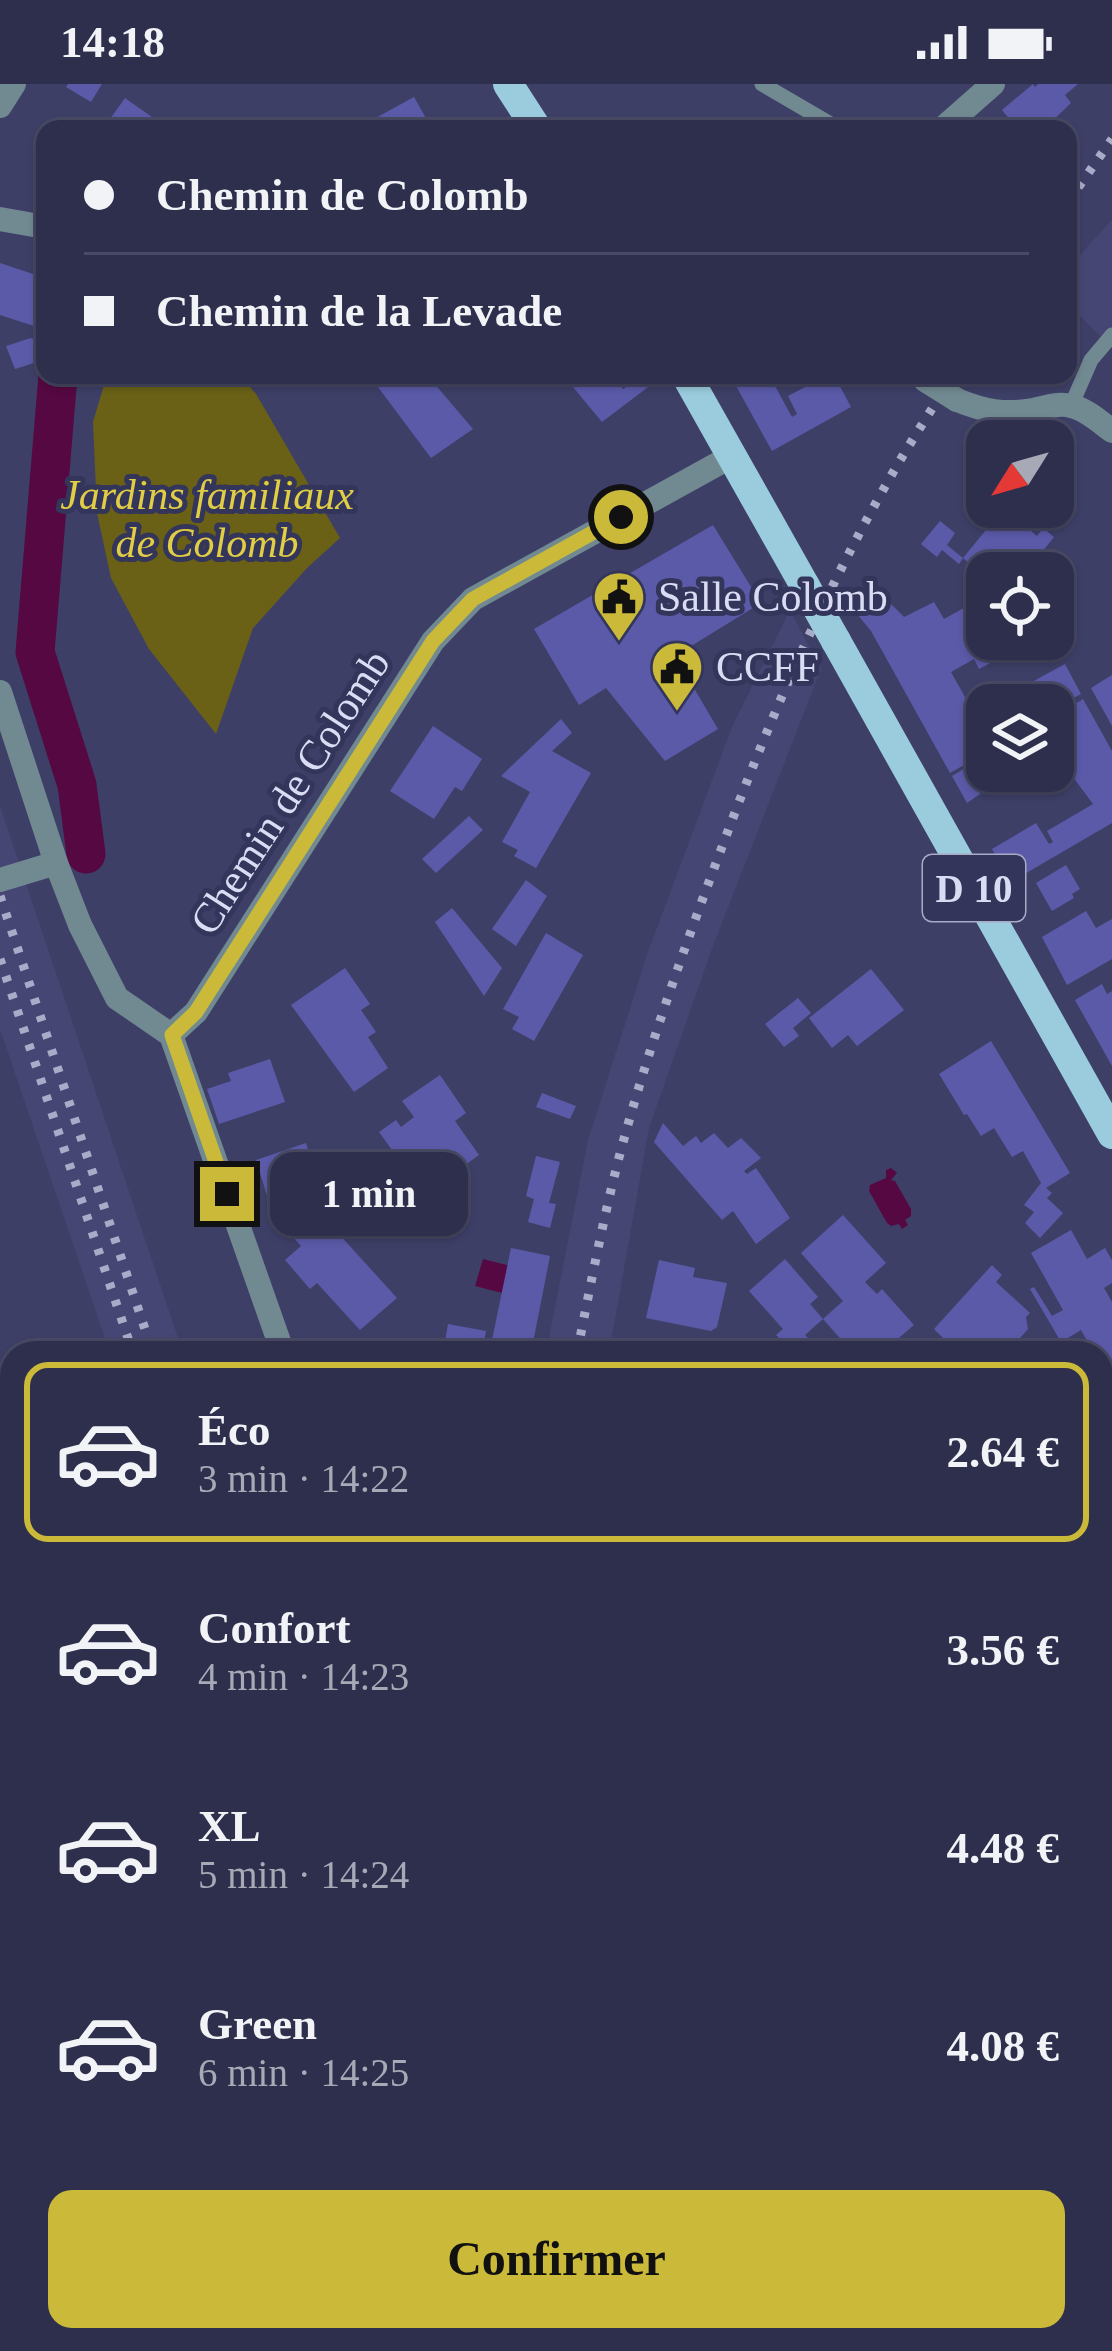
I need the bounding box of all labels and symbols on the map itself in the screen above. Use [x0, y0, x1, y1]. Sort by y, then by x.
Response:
north arrow [966, 420, 1074, 528]
park label: Jardins familiaux de Colomb [60, 472, 354, 566]
route start [594, 490, 648, 544]
public building icon: Salle Colomb [591, 569, 647, 643]
place label: Salle Colomb [658, 574, 888, 620]
public building icon: CCFF [649, 639, 705, 713]
street label: Chemin de Colomb [181, 642, 399, 942]
place label: CCFF [716, 644, 819, 690]
road number: D 10 [923, 855, 1025, 921]
callout: 1 min [269, 1152, 467, 1236]
route end [200, 1167, 254, 1221]

